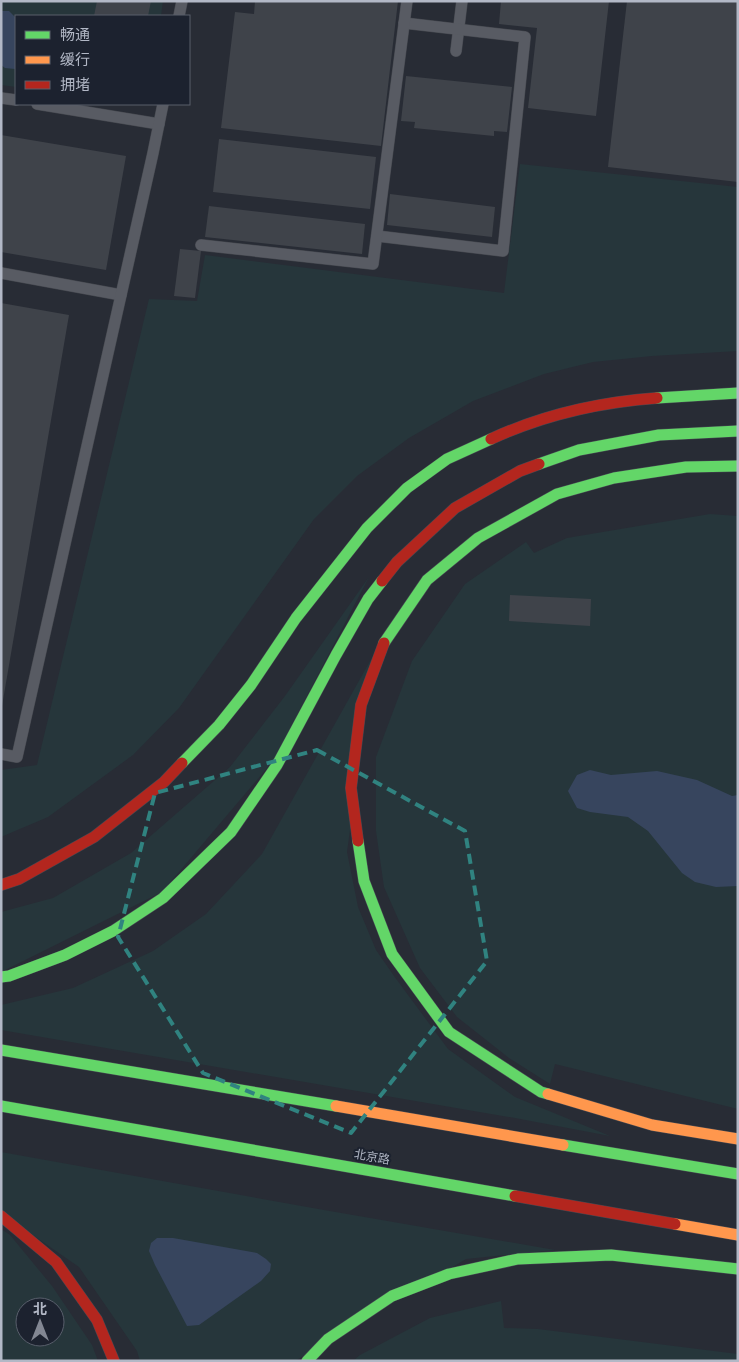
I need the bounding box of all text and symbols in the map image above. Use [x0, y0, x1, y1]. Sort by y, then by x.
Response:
legend [15, 15, 190, 105]
text: 畅通 [60, 25, 90, 44]
text: 缓行 [60, 50, 90, 69]
text: 拥堵 [60, 75, 90, 94]
street label: 北京路 [353, 1146, 391, 1167]
north arrow [15, 1297, 65, 1347]
text: 北 [33, 1300, 47, 1318]

